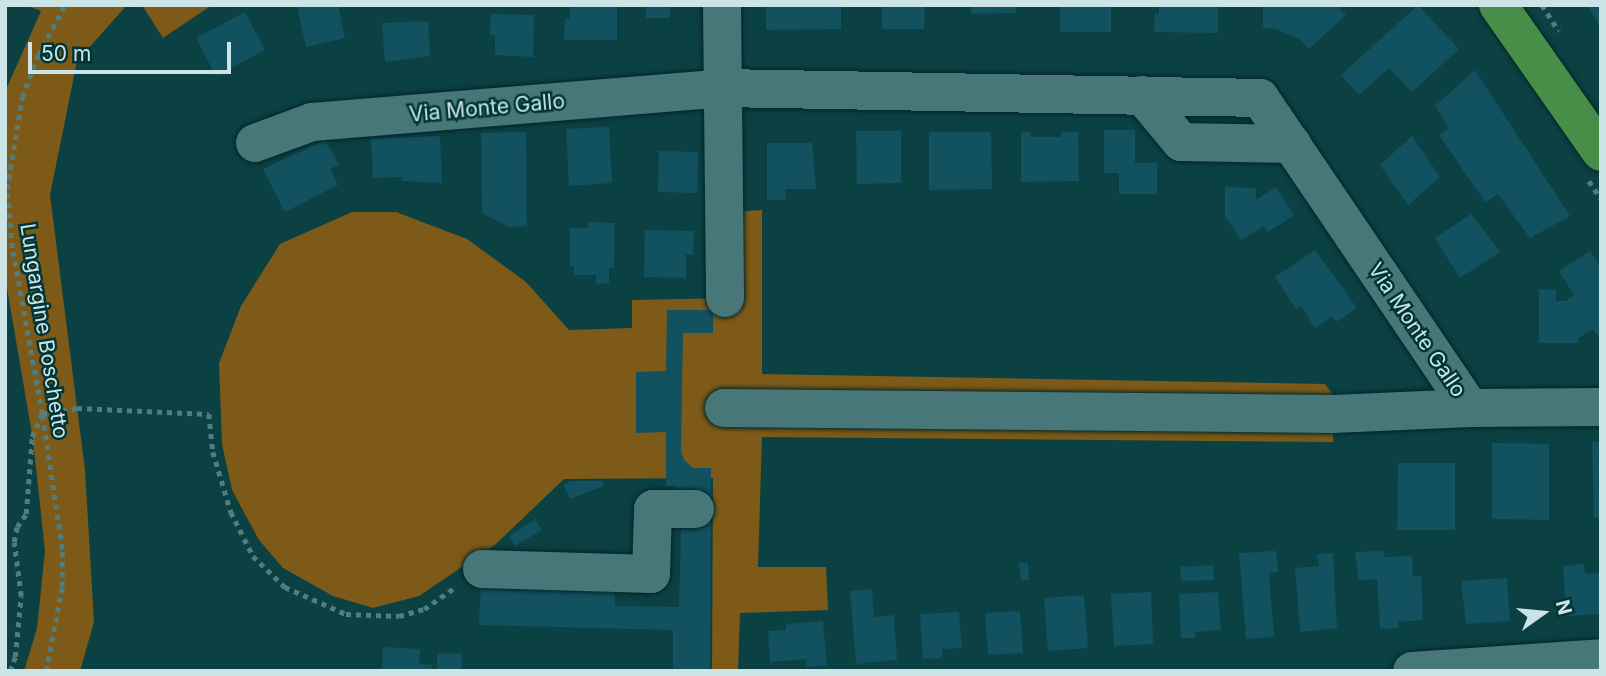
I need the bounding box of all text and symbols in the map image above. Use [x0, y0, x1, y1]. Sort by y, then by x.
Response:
scale bar [32, 28, 234, 72]
text: 50 m [41, 41, 91, 66]
street label: Via Monte Gallo [408, 89, 566, 127]
street label: Lungargine Boschetto [15, 222, 73, 440]
street label: Via Monte Gallo [1363, 258, 1471, 402]
north arrow [1508, 578, 1578, 648]
text: N [1551, 597, 1577, 617]

